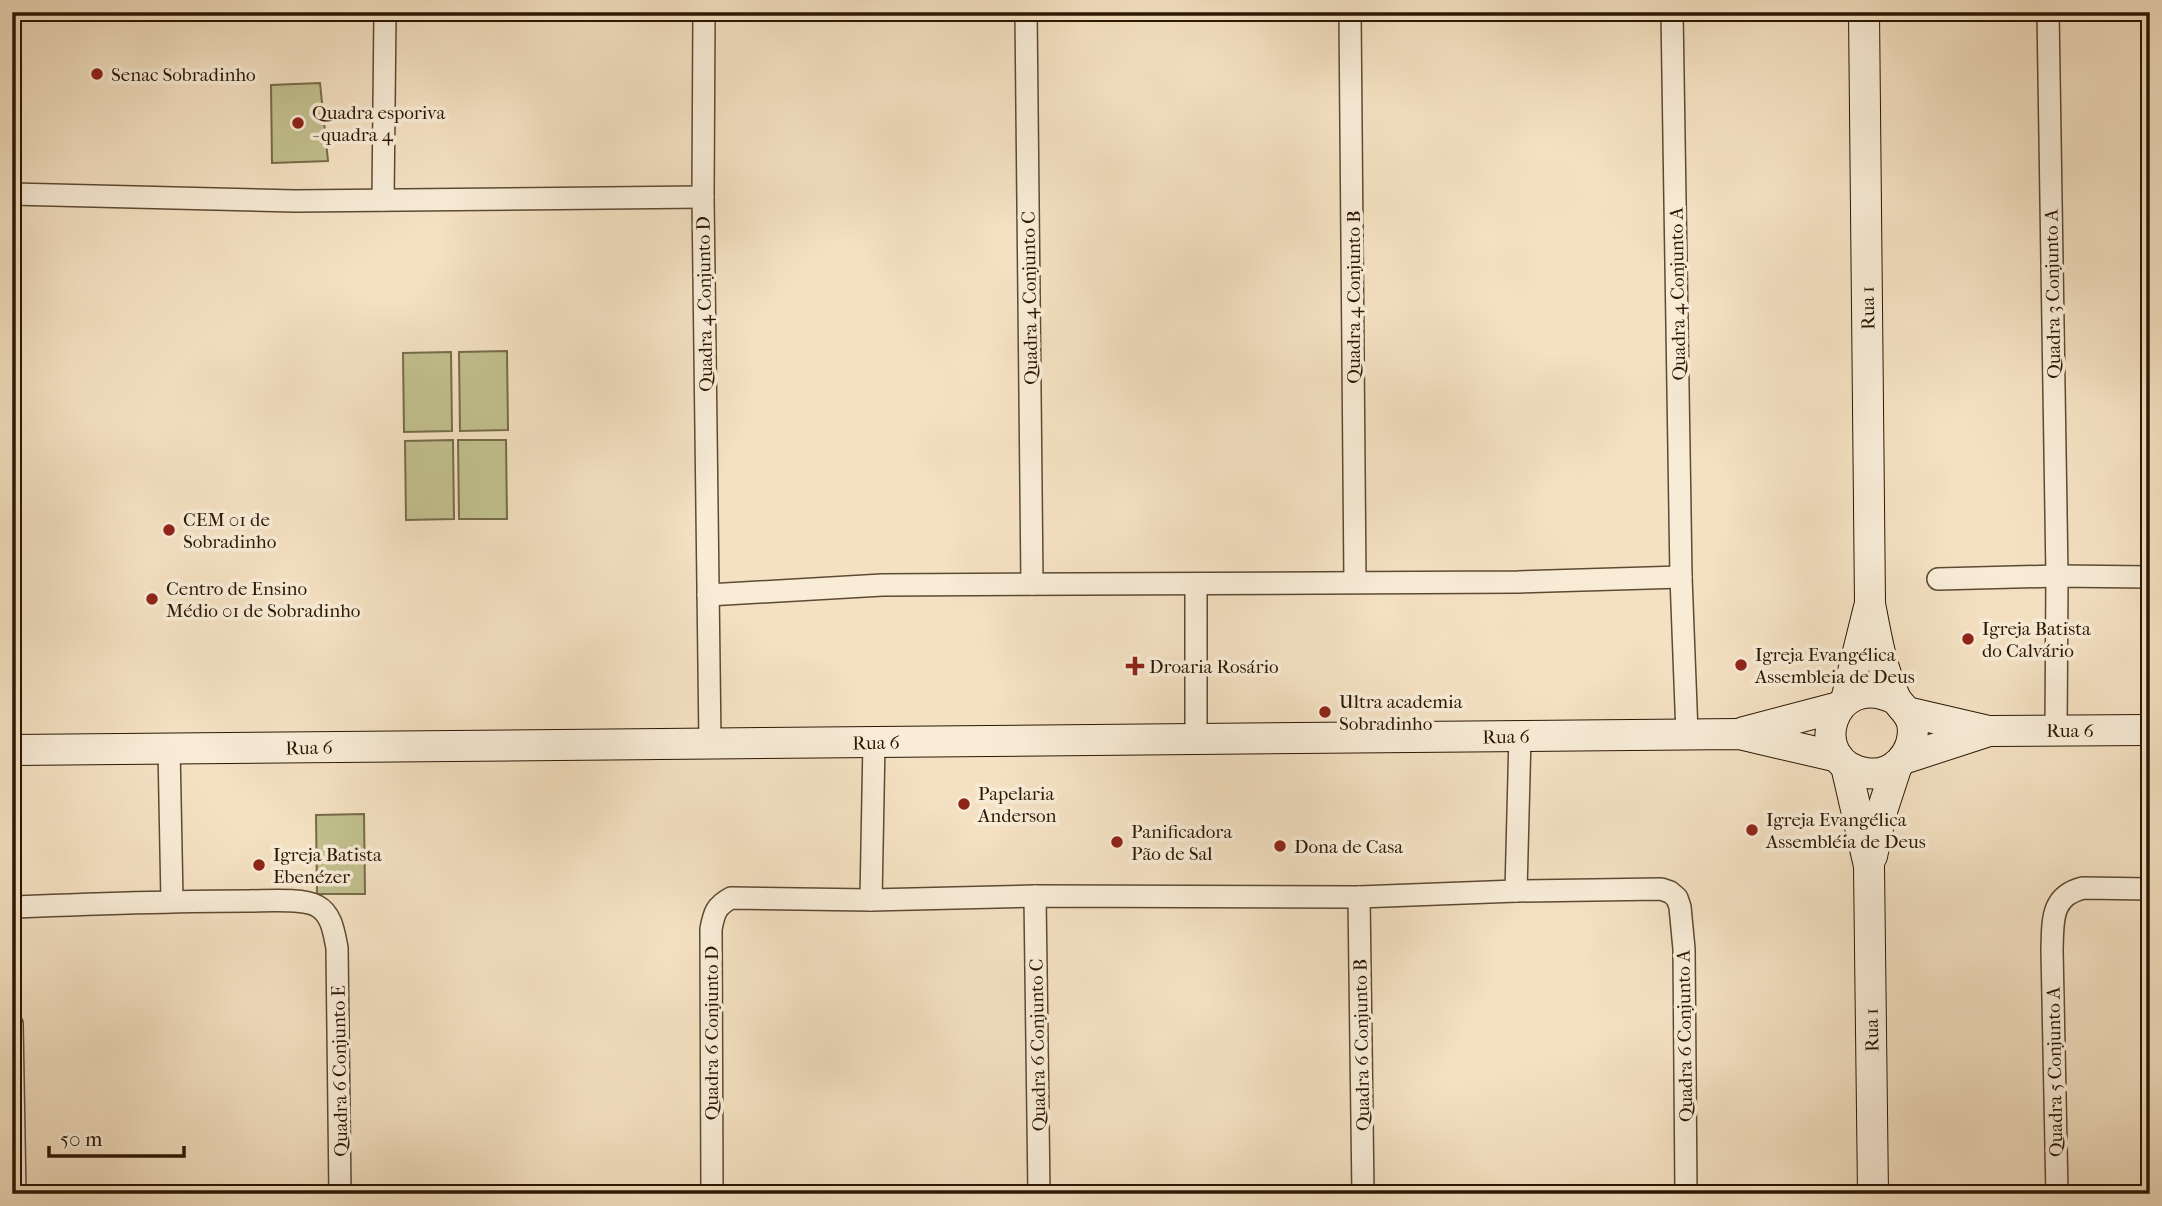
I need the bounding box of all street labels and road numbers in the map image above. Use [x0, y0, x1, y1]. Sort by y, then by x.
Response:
street label: Quadra 4 Conjunto A [1665, 206, 1691, 381]
street label: Quadra 3 Conjunto A [2041, 208, 2065, 379]
street label: Quadra 4 Conjunto B [1343, 210, 1365, 384]
street label: Quadra 4 Conjunto C [1017, 211, 1043, 385]
street label: Quadra 4 Conjunto D [692, 216, 718, 392]
street label: Rua 1 [1857, 286, 1879, 330]
street label: Rua 6 [2046, 720, 2094, 742]
street label: Rua 6 [1482, 726, 1531, 748]
street label: Rua 6 [852, 732, 901, 754]
street label: Rua 6 [285, 737, 334, 759]
street label: Quadra 6 Conjunto D [701, 946, 723, 1120]
street label: Quadra 6 Conjunto A [1672, 949, 1698, 1122]
street label: Quadra 6 Conjunto C [1025, 958, 1051, 1132]
street label: Quadra 6 Conjunto B [1349, 959, 1375, 1131]
street label: Quadra 6 Conjunto E [327, 985, 352, 1157]
street label: Quadra 5 Conjunto A [2043, 986, 2067, 1157]
street label: Rua 1 [1861, 1008, 1883, 1052]

